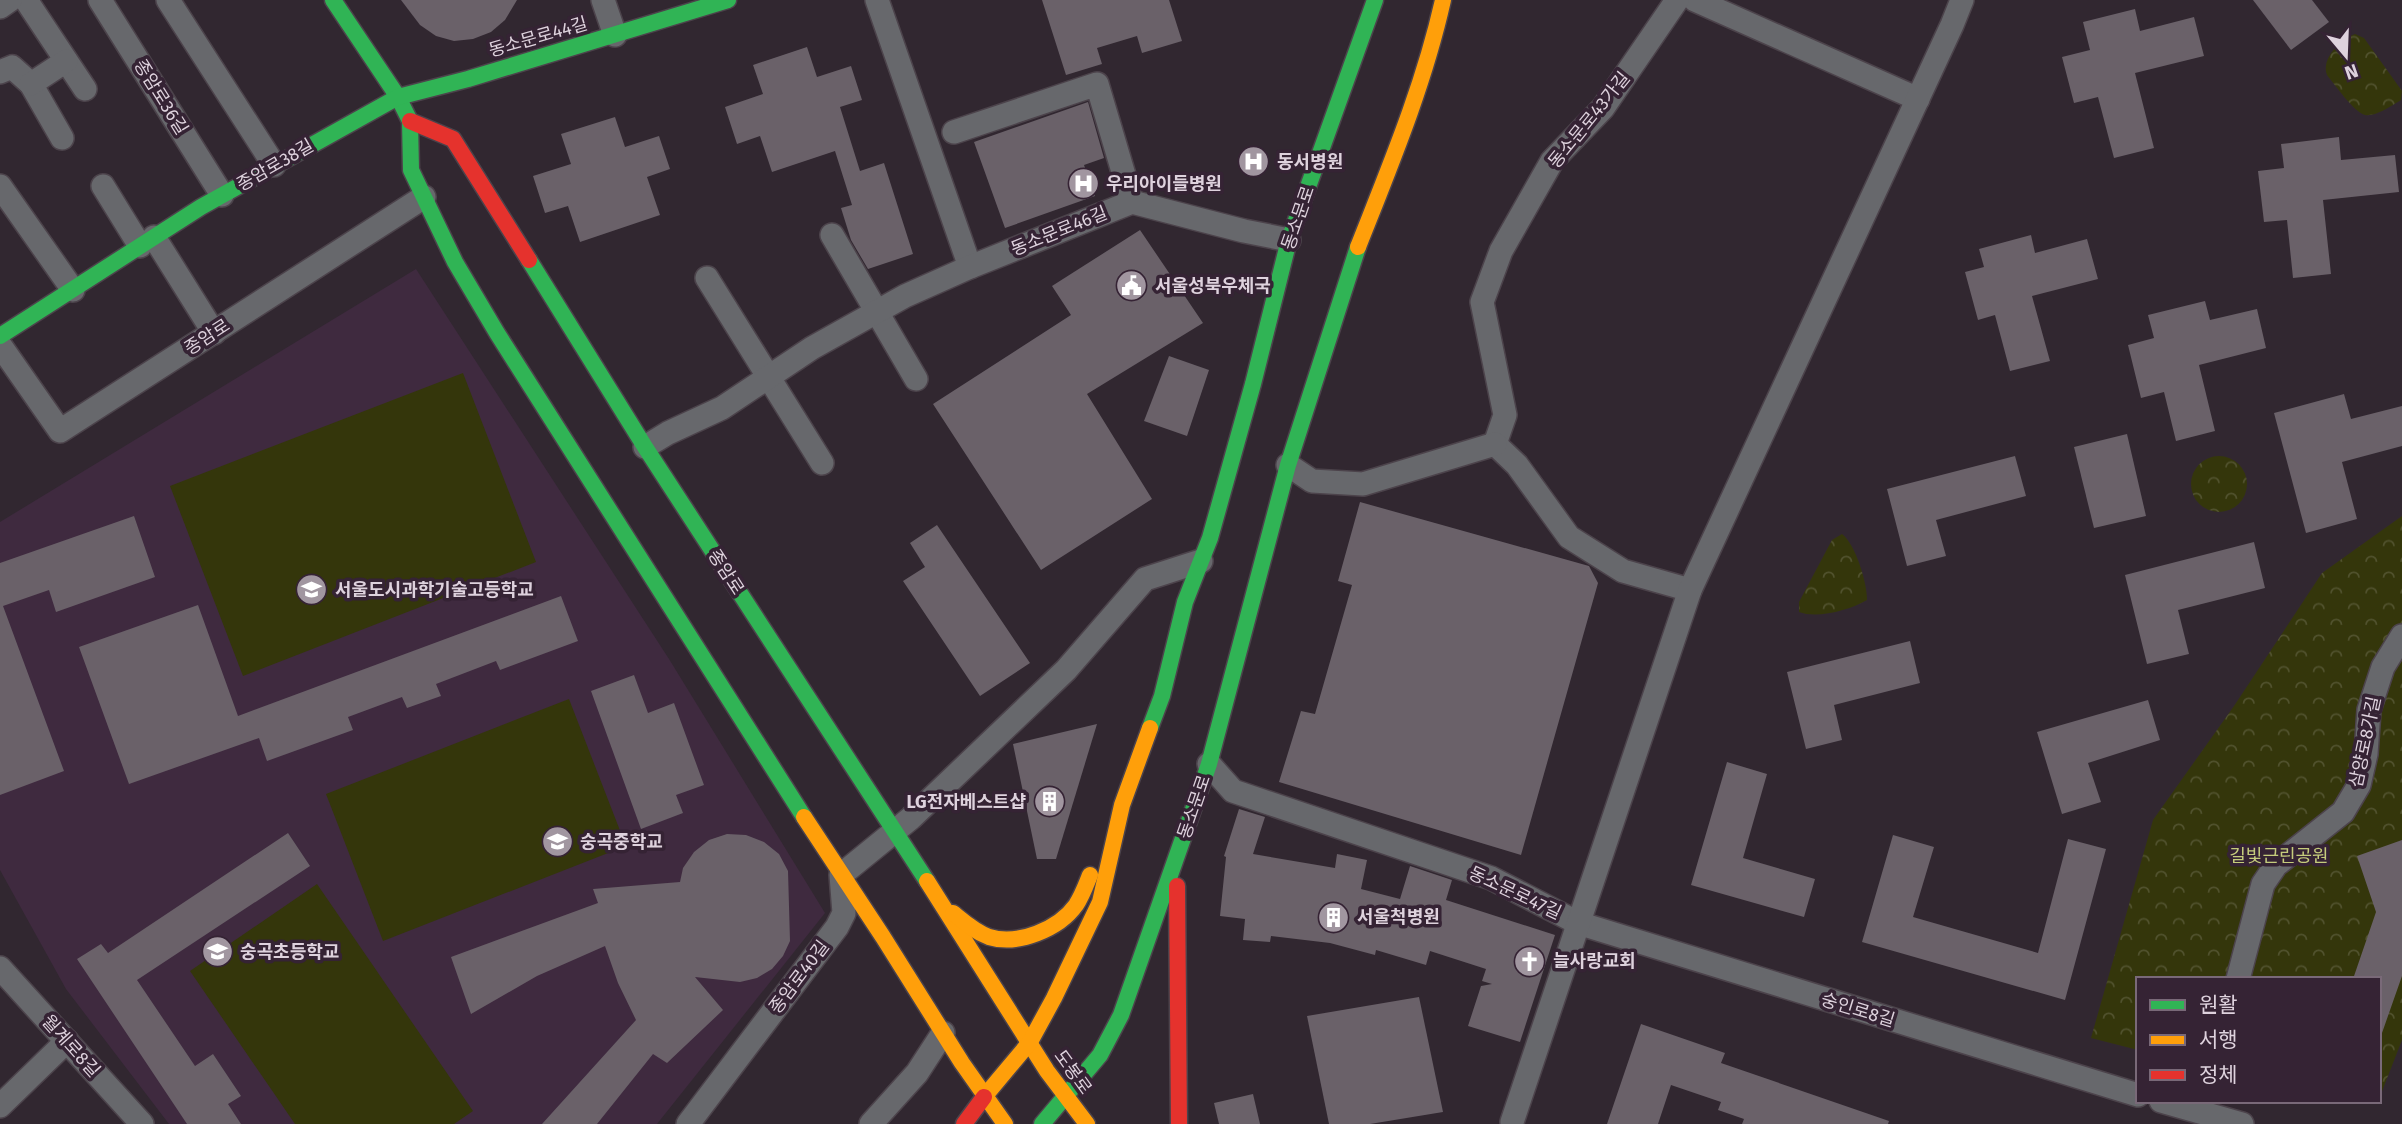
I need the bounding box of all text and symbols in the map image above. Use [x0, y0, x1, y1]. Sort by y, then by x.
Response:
street label: 동소문로44길 [486, 12, 590, 62]
north arrow [2311, 21, 2381, 91]
street label: 종암로36길 [129, 55, 193, 139]
text: N [2342, 59, 2361, 85]
street label: 동소문로43가길 [1543, 67, 1635, 173]
street label: 종암로38길 [233, 134, 317, 196]
hospital icon: 동서병원 [1237, 145, 1271, 179]
place label: 동서병원 [1277, 151, 1343, 173]
hospital icon: 우리아이들병원 [1066, 167, 1100, 201]
place label: 우리아이들병원 [1106, 173, 1222, 195]
street label: 동소문로 [1277, 183, 1319, 253]
street label: 동소문로46길 [1008, 202, 1110, 260]
public building icon: 서울성북우체국 [1115, 269, 1149, 303]
place label: 서울성북우체국 [1155, 275, 1271, 297]
street label: 종암로 [180, 314, 234, 360]
street label: 종암로 [703, 545, 749, 599]
school or university icon: 서울도시과학기술고등학교 [295, 573, 329, 607]
place label: 서울도시과학기술고등학교 [335, 579, 534, 601]
street label: 삼양로8가길 [2345, 694, 2385, 790]
street label: 동소문로 [1173, 772, 1215, 842]
building icon: LG전자베스트샵 [1032, 785, 1066, 819]
place label: LG전자베스트샵 [907, 791, 1026, 813]
school or university icon: 숭곡중학교 [540, 825, 574, 859]
place label: 숭곡중학교 [580, 831, 663, 853]
park label: 길빛근린공원 [2229, 845, 2329, 867]
street label: 동소문로47길 [1465, 862, 1565, 924]
building icon: 서울척병원 [1317, 900, 1351, 934]
place label: 서울척병원 [1357, 906, 1440, 928]
school or university icon: 숭곡초등학교 [200, 935, 234, 969]
street label: 종암로40길 [764, 936, 834, 1018]
place label: 숭곡초등학교 [240, 941, 339, 963]
church icon: 늘사랑교회 [1513, 944, 1547, 978]
place label: 늘사랑교회 [1553, 950, 1636, 972]
legend [2136, 977, 2381, 1103]
street label: 숭인로8길 [1818, 988, 1898, 1032]
text: 원활 [2199, 992, 2238, 1018]
street label: 월계로8길 [37, 1010, 105, 1082]
text: 서행 [2199, 1027, 2238, 1053]
street label: 도봉로 [1049, 1045, 1097, 1099]
text: 정체 [2199, 1062, 2238, 1088]

